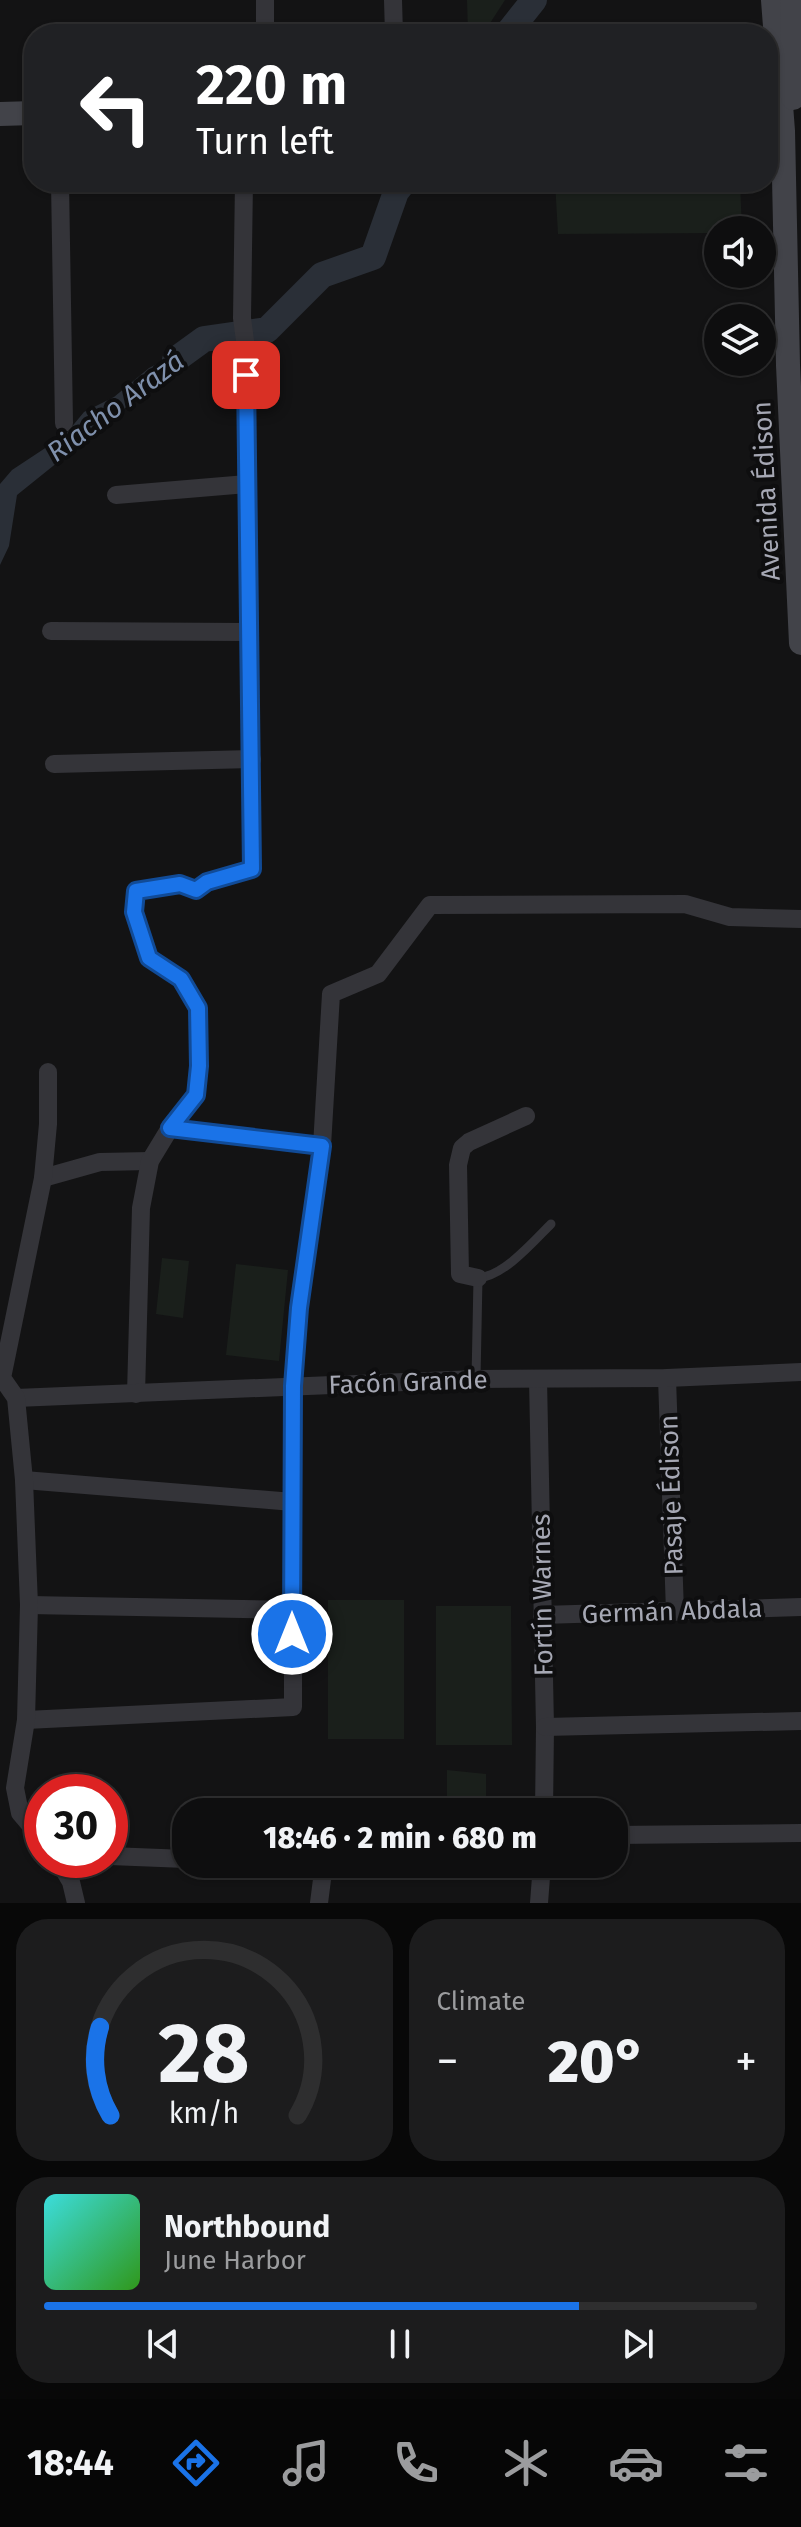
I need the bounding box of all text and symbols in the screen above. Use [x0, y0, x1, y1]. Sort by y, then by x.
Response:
text: 220 m [196, 52, 347, 119]
icon: left [64, 56, 168, 160]
text: Turn left [196, 120, 334, 164]
map controls [704, 216, 776, 376]
button: sound [704, 216, 776, 288]
button: layers [704, 304, 776, 376]
pin [212, 341, 280, 409]
water label: Riacho Arazá [40, 344, 190, 469]
icon: arrive [224, 353, 268, 397]
street label: Avenida Édison [746, 400, 787, 582]
street label: Facón Grande [328, 1364, 488, 1401]
street label: Pasaje Édison [653, 1414, 690, 1576]
street label: Fortín Warnes [526, 1514, 559, 1676]
position arrow [250, 1592, 334, 1676]
street label: Germán Abdala [581, 1593, 763, 1630]
speed limit sign: 30 [24, 1774, 128, 1878]
text: 18:46 · 2 min · 680 m [263, 1820, 537, 1856]
text: Climate [437, 1986, 525, 2017]
text: 28 [159, 2004, 250, 2104]
text: 20° [548, 2026, 646, 2098]
text: − [437, 2035, 459, 2088]
text: + [735, 2035, 757, 2088]
text: km/h [169, 2096, 240, 2131]
text: Northbound [164, 2209, 330, 2245]
text: June Harbor [164, 2245, 306, 2276]
icon: previous [141, 2322, 185, 2366]
icon: pause [378, 2322, 422, 2366]
icon: next [616, 2322, 660, 2366]
icon: directions [168, 2435, 224, 2491]
icon: music [278, 2435, 334, 2491]
icon: phone [388, 2435, 444, 2491]
icon: climate [498, 2435, 554, 2491]
icon: car [608, 2435, 664, 2491]
icon: filters [718, 2435, 774, 2491]
text: 18:44 [27, 2441, 114, 2485]

